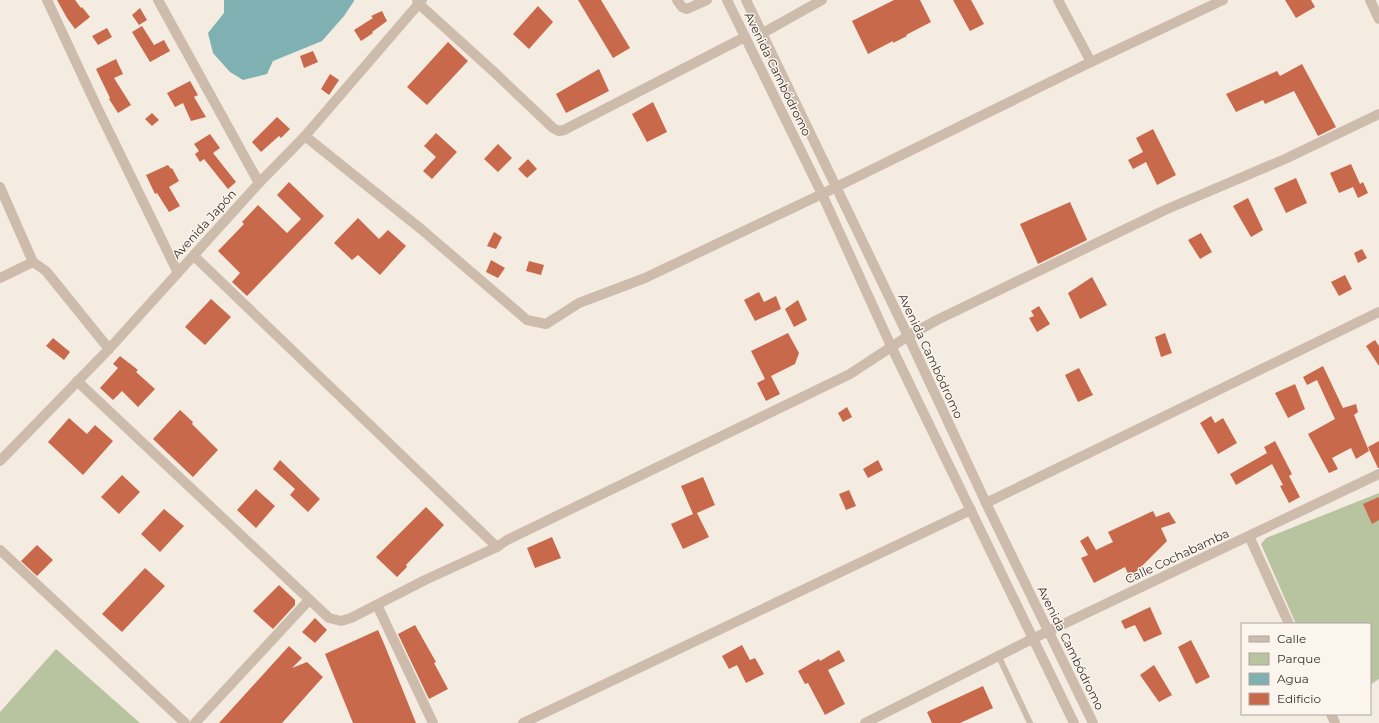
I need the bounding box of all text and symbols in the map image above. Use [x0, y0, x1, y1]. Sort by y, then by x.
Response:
street label: Avenida Cambódromo [741, 10, 815, 138]
street label: Avenida Japón [169, 186, 239, 262]
street label: Avenida Cambódromo [895, 291, 967, 421]
street label: Calle Cochabamba [1123, 525, 1231, 587]
street label: Avenida Cambódromo [1034, 584, 1108, 712]
legend [1241, 623, 1371, 715]
text: Calle [1277, 631, 1306, 646]
text: Parque [1277, 651, 1321, 666]
text: Agua [1277, 671, 1309, 686]
text: Edificio [1277, 691, 1321, 706]

